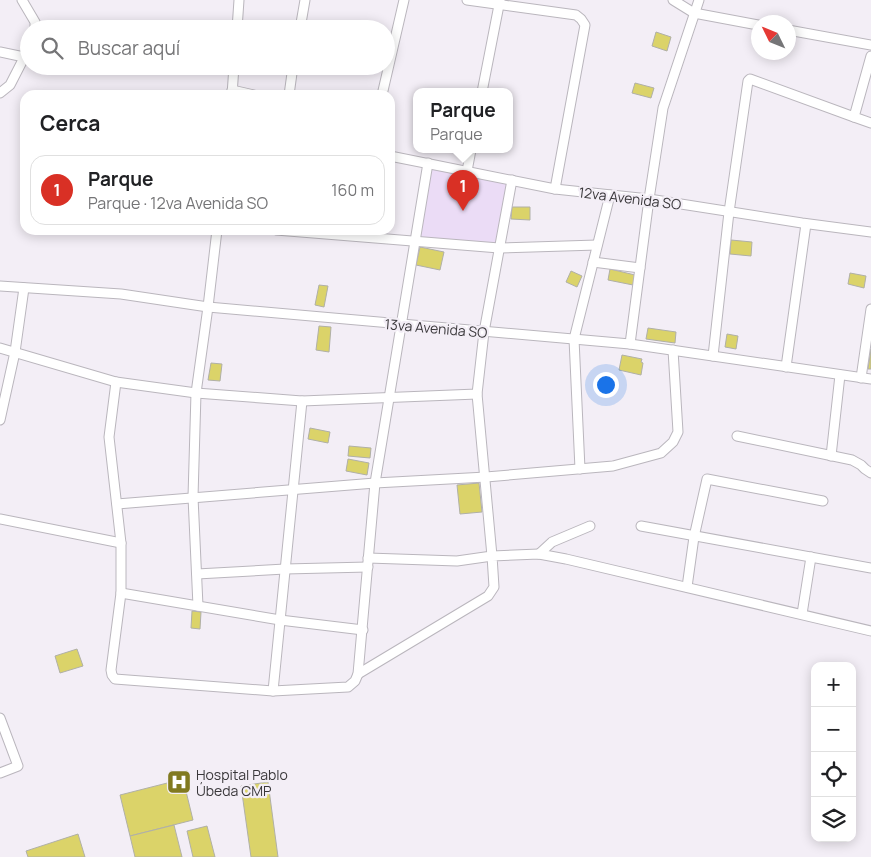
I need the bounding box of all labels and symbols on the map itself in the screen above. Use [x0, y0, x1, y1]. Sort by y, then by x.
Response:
north arrow [751, 15, 796, 60]
pin: 1 [447, 170, 479, 211]
street label: 12va Avenida SO [578, 182, 682, 214]
street label: 13va Avenida SO [384, 314, 488, 342]
your location [593, 372, 619, 398]
place label: Hospital Pablo Úbeda CMP [196, 765, 288, 800]
hospital icon: Hospital Pablo Úbeda CMP [166, 769, 192, 795]

